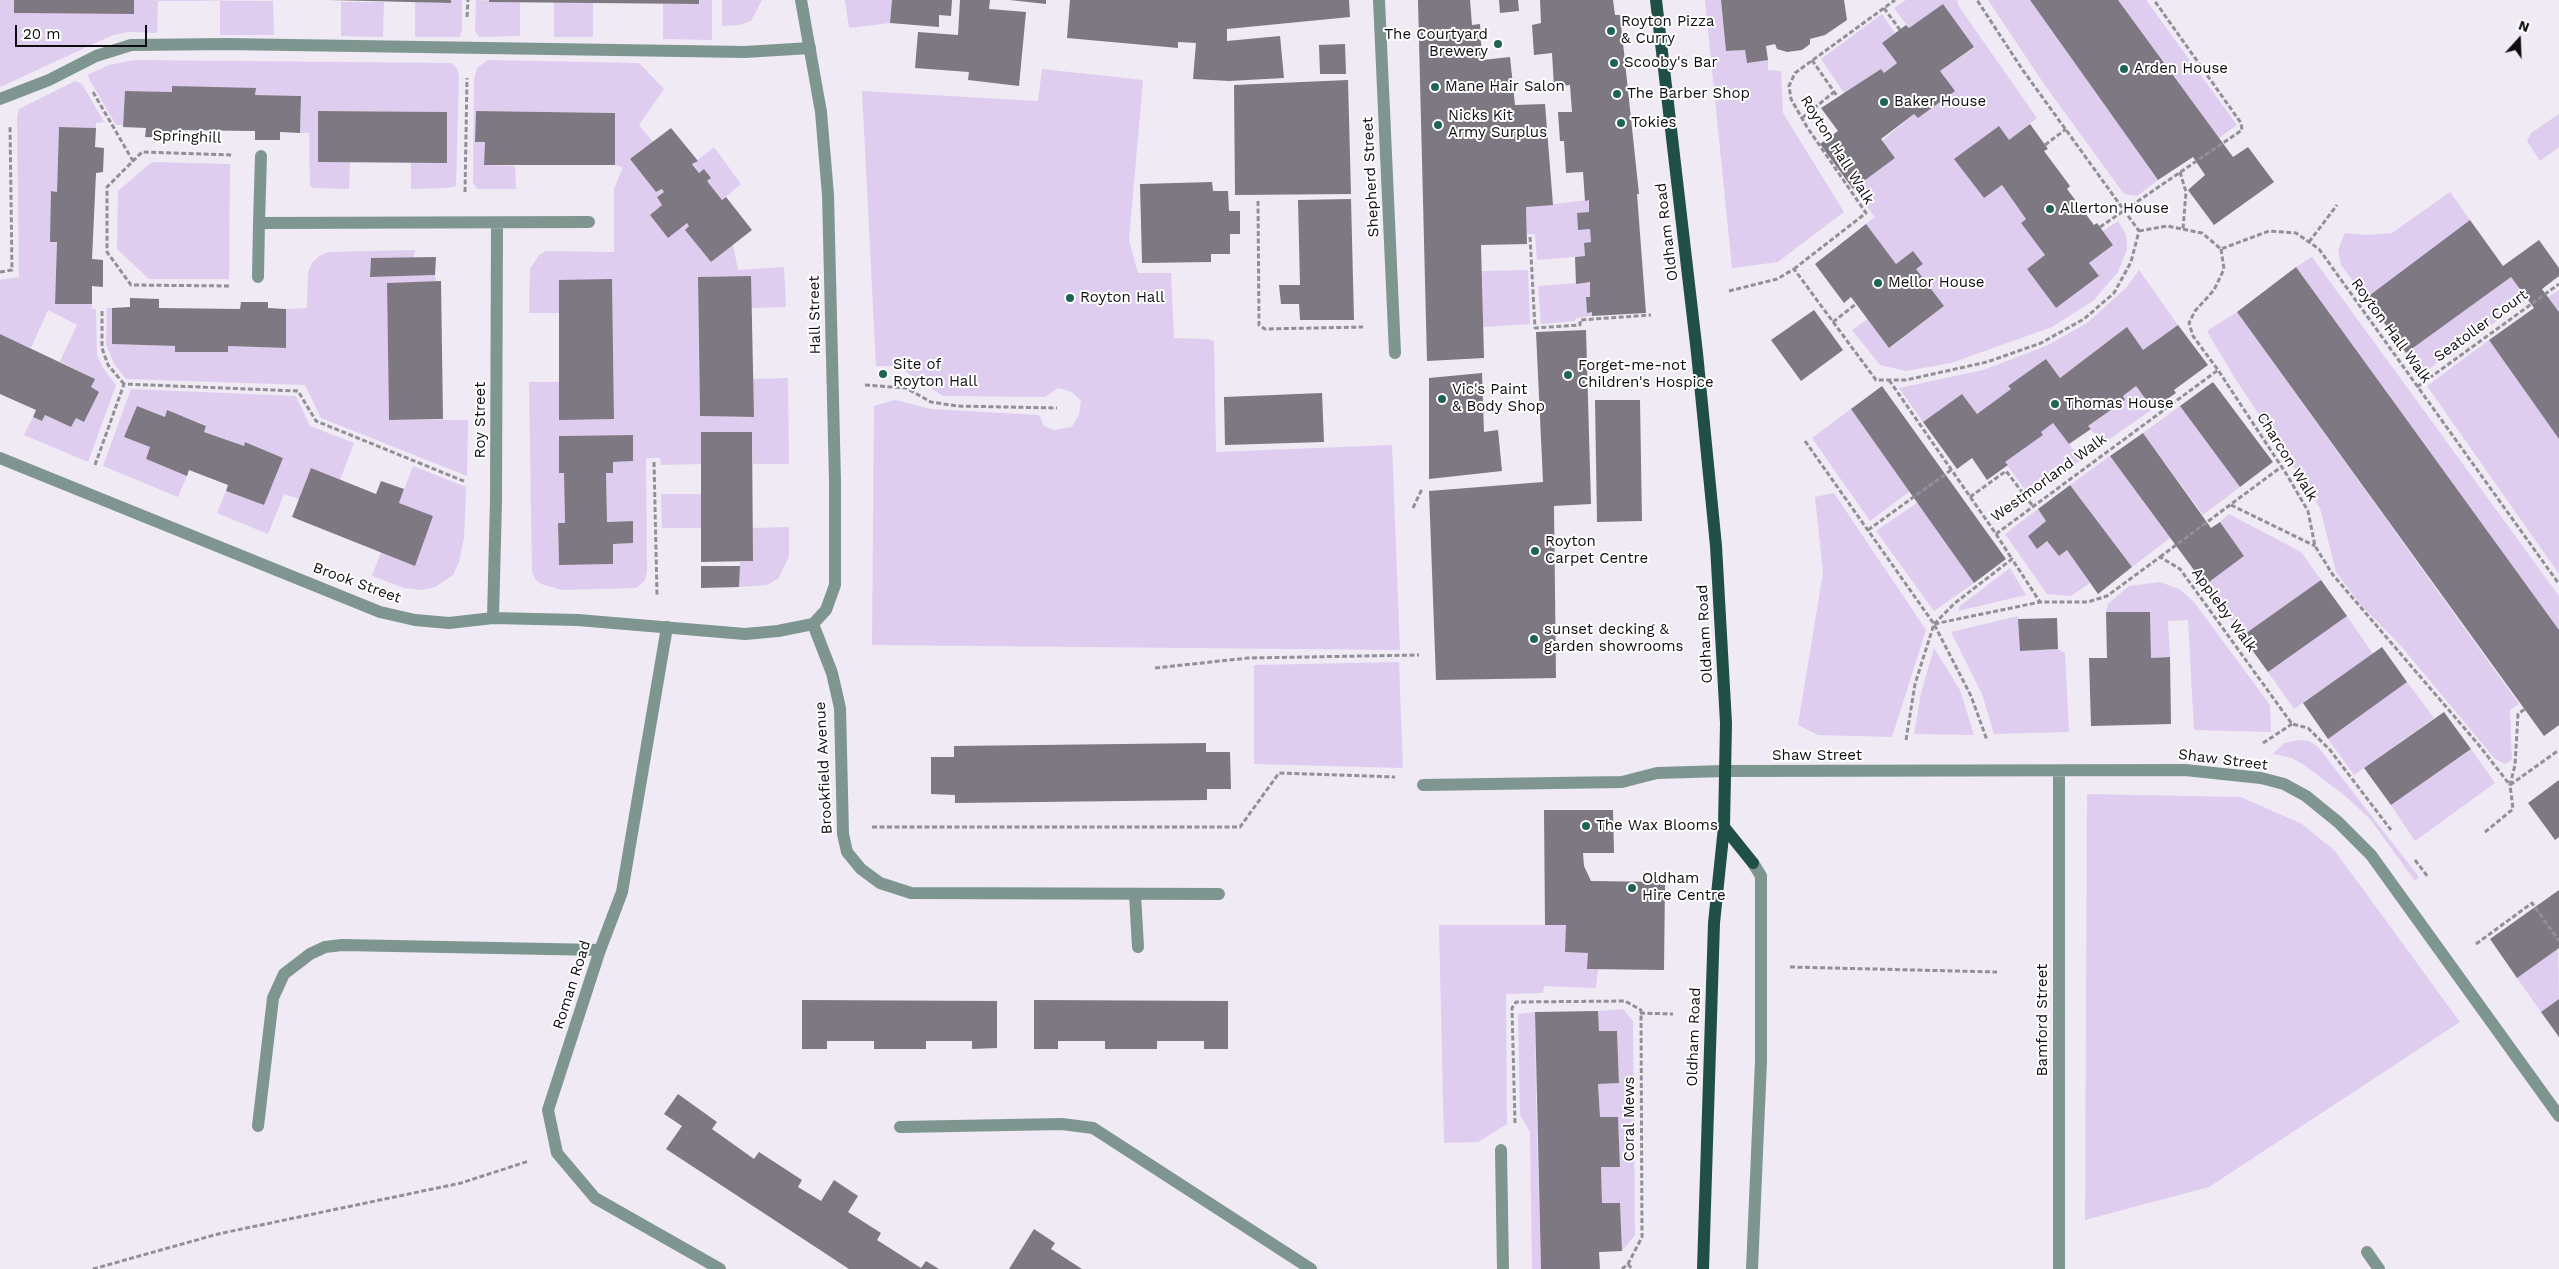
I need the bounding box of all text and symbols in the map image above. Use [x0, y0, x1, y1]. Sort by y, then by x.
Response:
place label: Royton Pizza & Curry [1621, 13, 1715, 48]
scale bar [18, 15, 150, 47]
north arrow [2494, 15, 2544, 65]
text: N [2517, 17, 2532, 35]
text: 20 m [23, 25, 61, 43]
marker: Royton Pizza & Curry [1605, 25, 1617, 37]
place label: The Courtyard Brewery [1384, 26, 1488, 61]
marker: The Courtyard Brewery [1492, 38, 1504, 50]
place label: Scooby's Bar [1624, 54, 1718, 72]
marker: Scooby's Bar [1608, 57, 1620, 69]
place label: Arden House [2134, 60, 2228, 78]
marker: Arden House [2118, 63, 2130, 75]
place label: Mane Hair Salon [1445, 78, 1565, 96]
marker: Mane Hair Salon [1429, 81, 1441, 93]
place label: The Barber Shop [1627, 85, 1750, 103]
marker: The Barber Shop [1611, 88, 1623, 100]
street label: Royton Hall Walk [1796, 92, 1878, 208]
place label: Baker House [1894, 93, 1986, 111]
marker: Baker House [1878, 96, 1890, 108]
place label: Nicks Kit Army Surplus [1448, 107, 1547, 142]
place label: Tokies [1631, 114, 1676, 132]
street label: Shepherd Street [1359, 116, 1383, 238]
marker: Tokies [1615, 117, 1627, 129]
marker: Nicks Kit Army Surplus [1432, 119, 1444, 131]
street label: Springhill [152, 127, 222, 147]
street label: Oldham Road [1652, 182, 1682, 282]
place label: Allerton House [2060, 200, 2169, 218]
marker: Allerton House [2044, 203, 2056, 215]
place label: Mellor House [1888, 274, 1984, 292]
street label: Hall Street [805, 275, 825, 355]
street label: Royton Hall Walk [2347, 275, 2435, 387]
marker: Mellor House [1872, 277, 1884, 289]
street label: Seatoller Court [2431, 286, 2531, 366]
place label: Royton Hall [1080, 289, 1165, 307]
marker: Royton Hall [1064, 292, 1076, 304]
place label: Site of Royton Hall [893, 356, 978, 391]
place label: Forget-me-not Children's Hospice [1578, 357, 1714, 392]
marker: Site of Royton Hall [877, 368, 889, 380]
marker: Forget-me-not Children's Hospice [1562, 369, 1574, 381]
place label: Vic's Paint & Body Shop [1452, 381, 1545, 416]
street label: Roy Street [472, 382, 490, 458]
marker: Vic's Paint & Body Shop [1436, 393, 1448, 405]
place label: Thomas House [2065, 395, 2174, 413]
marker: Thomas House [2049, 398, 2061, 410]
street label: Charcon Walk [2253, 409, 2321, 505]
street label: Westmorland Walk [1988, 430, 2110, 526]
place label: Royton Carpet Centre [1545, 533, 1648, 568]
marker: Royton Carpet Centre [1529, 545, 1541, 557]
street label: Brook Street [310, 559, 404, 607]
street label: Appleby Walk [2188, 565, 2260, 655]
street label: Oldham Road [1693, 584, 1717, 684]
place label: sunset decking & garden showrooms [1544, 621, 1683, 656]
marker: sunset decking & garden showrooms [1528, 633, 1540, 645]
street label: Brookfield Avenue [812, 701, 836, 835]
street label: Shaw Street [2177, 746, 2269, 774]
street label: Shaw Street [1772, 747, 1862, 765]
place label: The Wax Blooms [1596, 817, 1718, 835]
marker: The Wax Blooms [1580, 820, 1592, 832]
place label: Oldham Hire Centre [1642, 870, 1726, 905]
marker: Oldham Hire Centre [1626, 882, 1638, 894]
street label: Roman Road [549, 938, 595, 1032]
street label: Bamford Street [2034, 964, 2052, 1076]
street label: Oldham Road [1683, 987, 1705, 1087]
street label: Coral Mews [1621, 1077, 1639, 1161]

